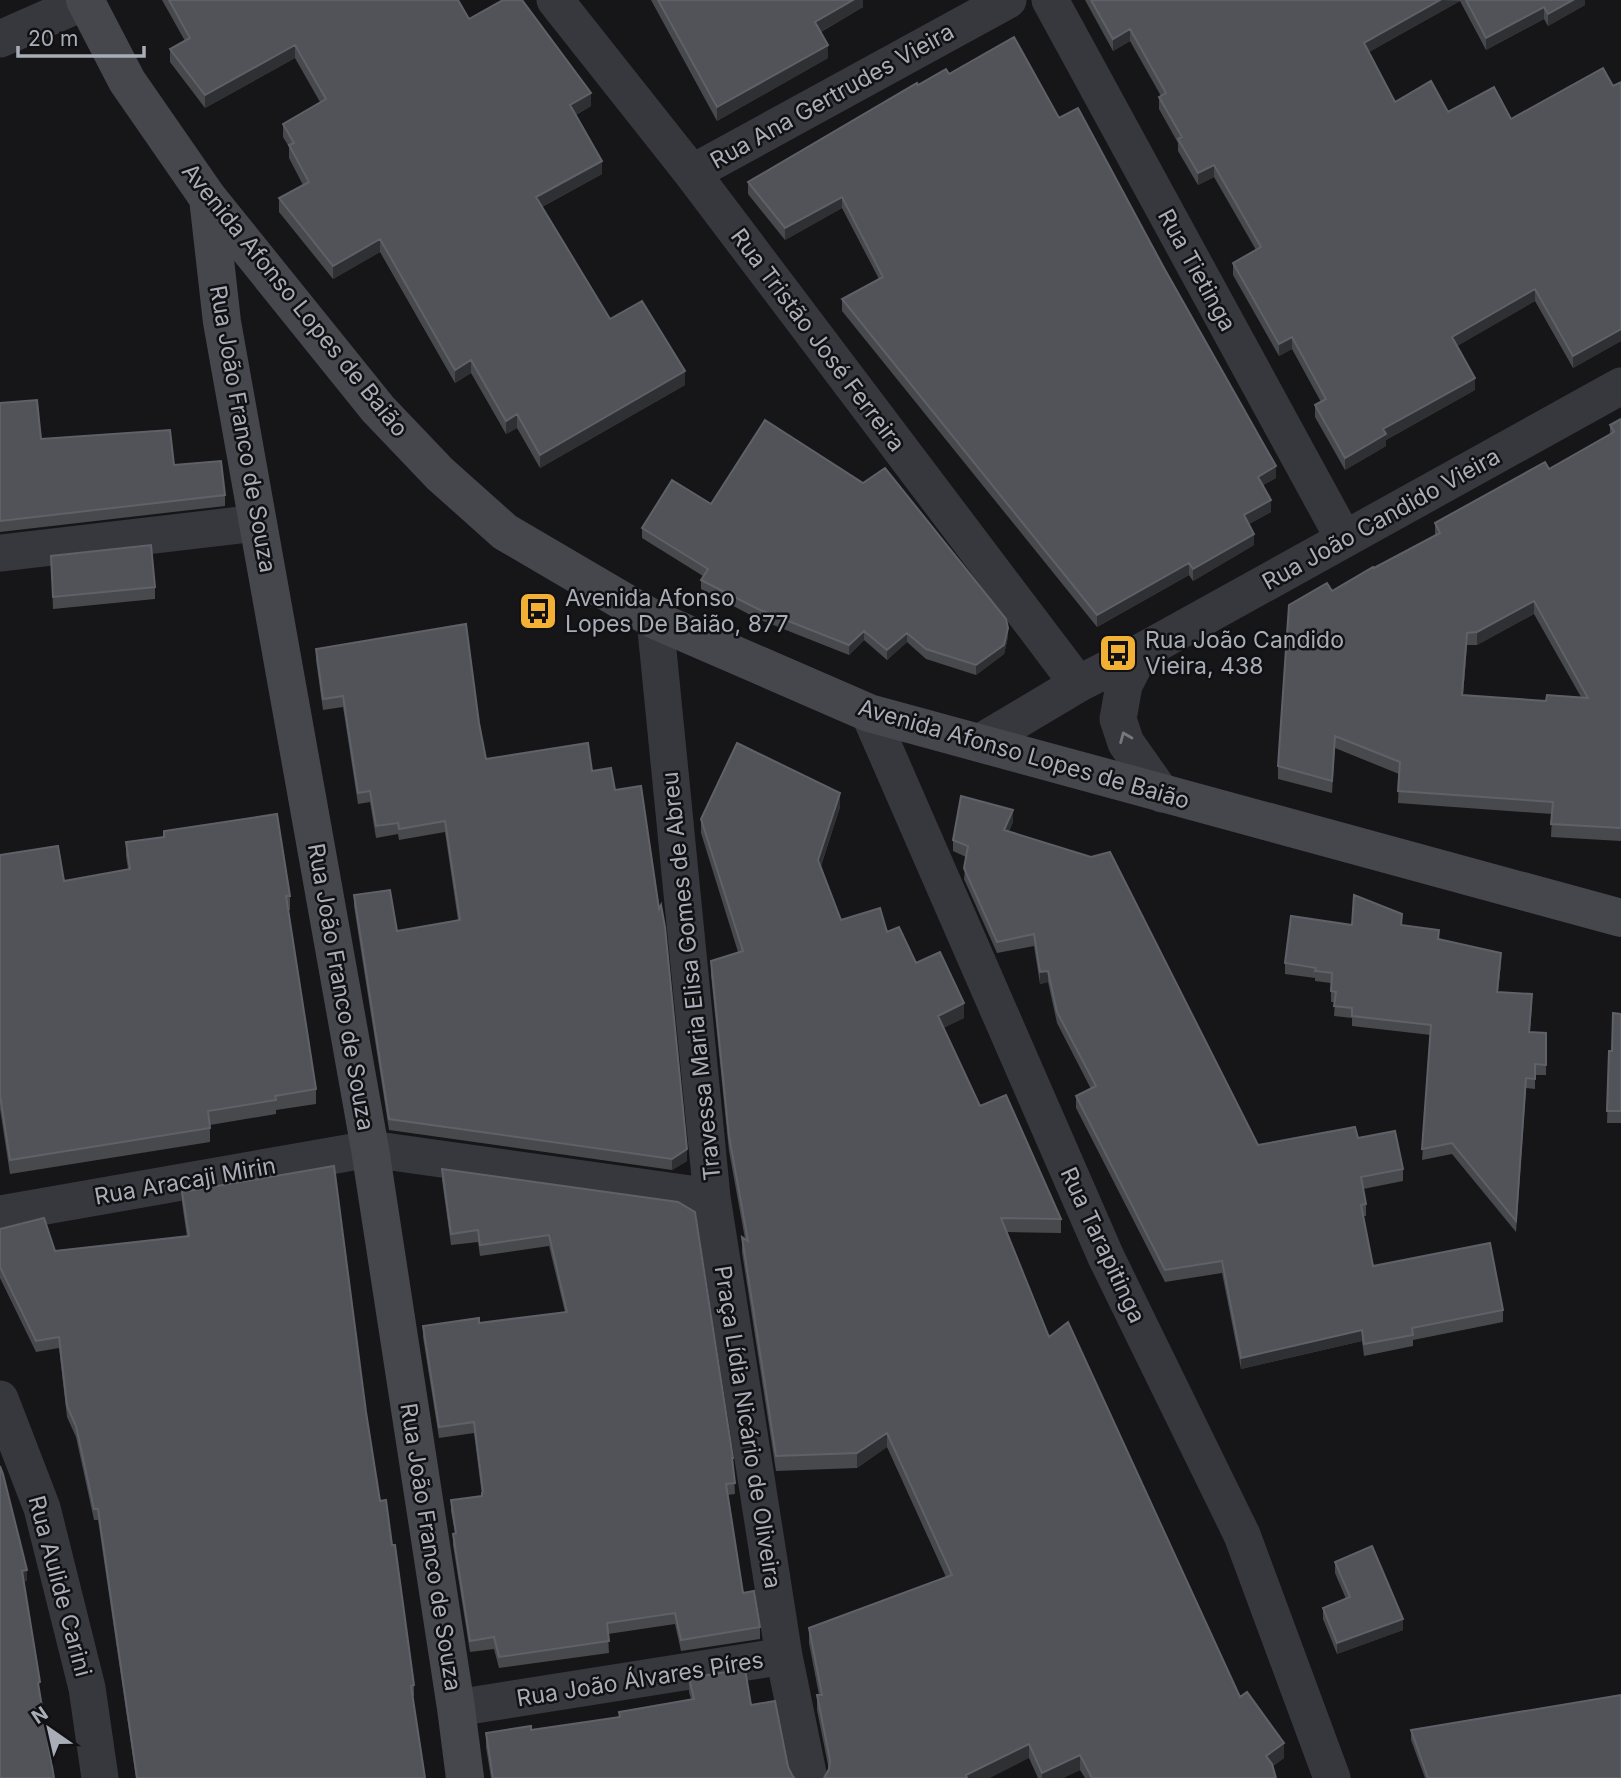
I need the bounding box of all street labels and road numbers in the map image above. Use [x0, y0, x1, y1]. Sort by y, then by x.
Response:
street label: Rua Ana Gertrudes Vieira [705, 17, 959, 175]
street label: Avenida Afonso Lopes de Baião [176, 158, 414, 442]
street label: Rua Tietinga [1152, 204, 1242, 336]
street label: Rua Tristão José Ferreira [725, 223, 911, 457]
street label: Rua João Franco de Souza [204, 283, 282, 575]
street label: Rua João Candido Vieira [1257, 442, 1505, 596]
street label: Avenida Afonso Lopes de Baião [855, 693, 1193, 815]
street label: Travessa Maria Elisa Gomes de Abreu [656, 770, 726, 1182]
street label: Rua João Franco de Souza [302, 841, 380, 1133]
street label: Rua Aracaji Mirin [92, 1151, 278, 1211]
street label: Rua Tarapitinga [1055, 1163, 1151, 1327]
street label: Praça Lídia Nicário de Oliveira [709, 1264, 787, 1590]
street label: Rua João Franco de Souza [394, 1401, 468, 1693]
street label: Rua Aulide Carini [22, 1493, 98, 1679]
street label: Rua João Álvares Píres [514, 1646, 766, 1712]

